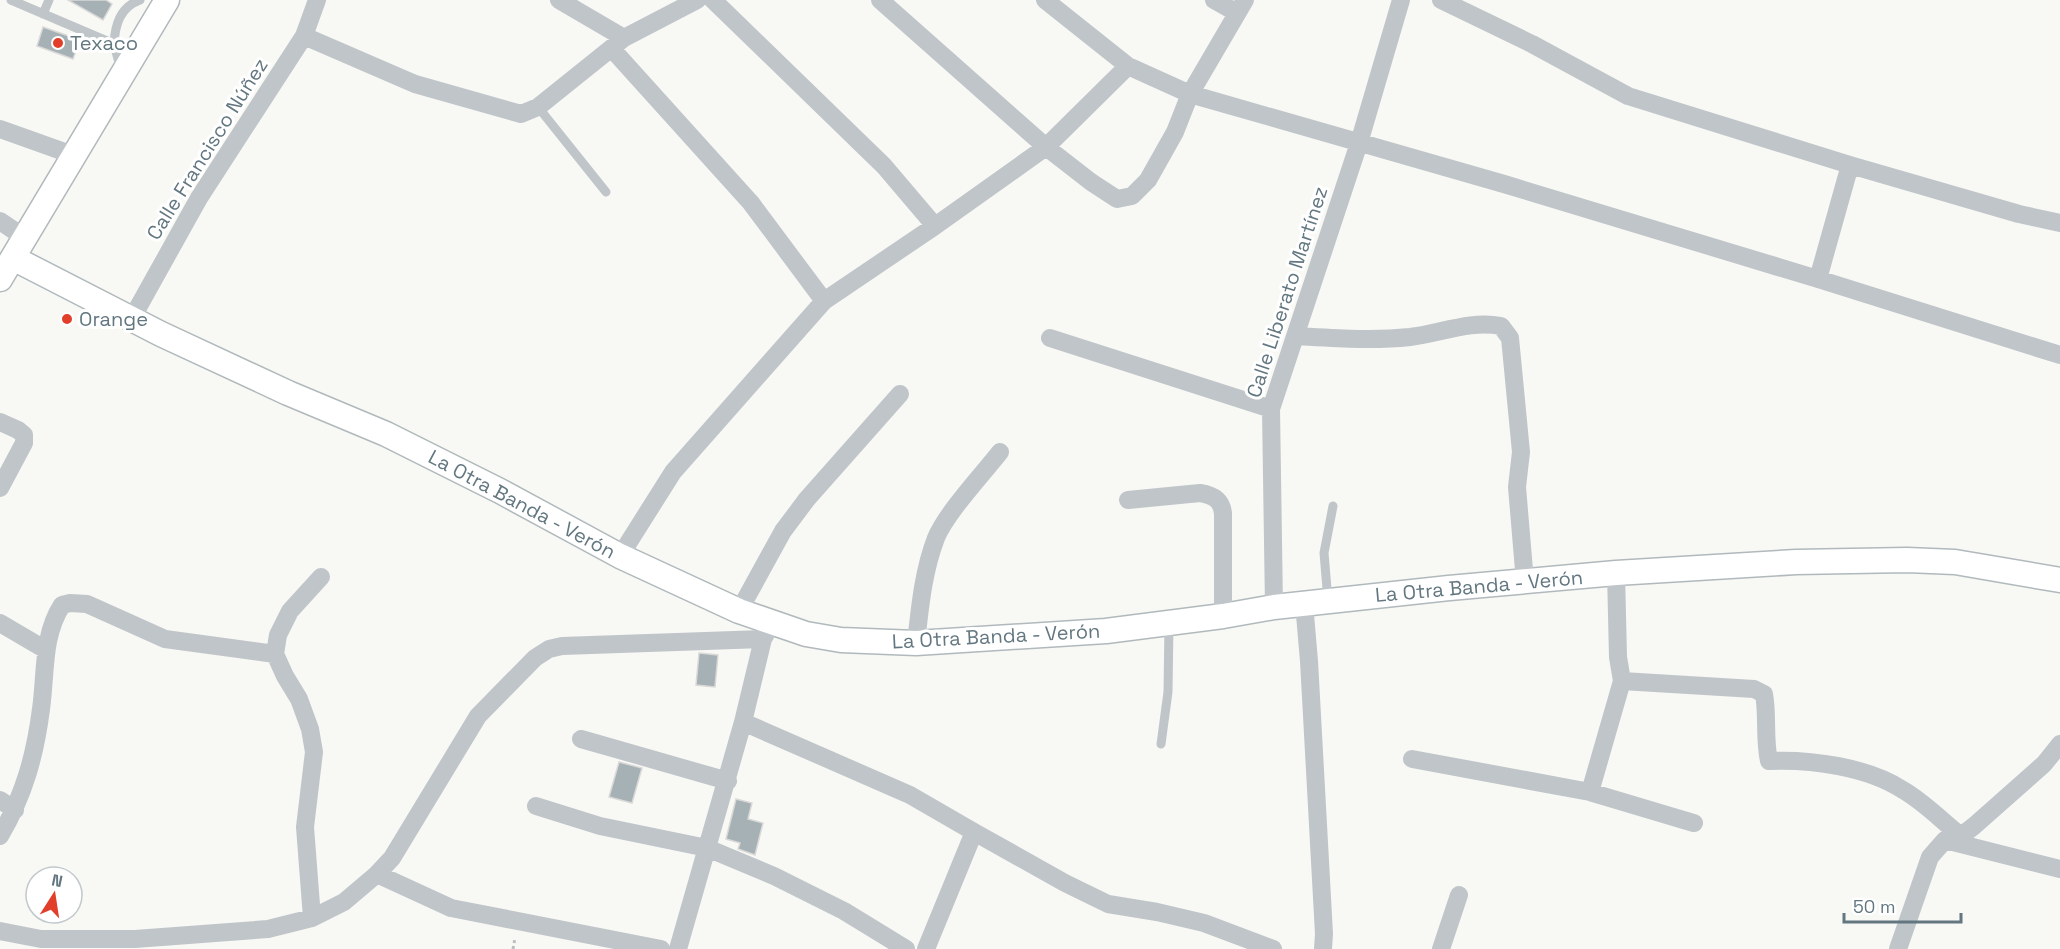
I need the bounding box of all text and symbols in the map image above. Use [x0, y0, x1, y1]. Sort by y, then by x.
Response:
place label: Texaco [70, 30, 138, 56]
marker: Texaco [51, 36, 65, 50]
street label: Calle Francisco Núñez [140, 53, 274, 245]
street label: Calle Liberato Martínez [1241, 183, 1333, 401]
place label: Orange [79, 306, 148, 332]
marker: Orange [60, 312, 74, 326]
street label: La Otra Banda - Verón [424, 444, 620, 564]
street label: La Otra Banda - Verón [1374, 564, 1584, 608]
street label: La Otra Banda - Verón [891, 618, 1101, 654]
north arrow [24, 865, 84, 925]
text: N [50, 869, 64, 892]
scale bar [1844, 886, 1961, 924]
text: 50 m [1853, 895, 1895, 918]

